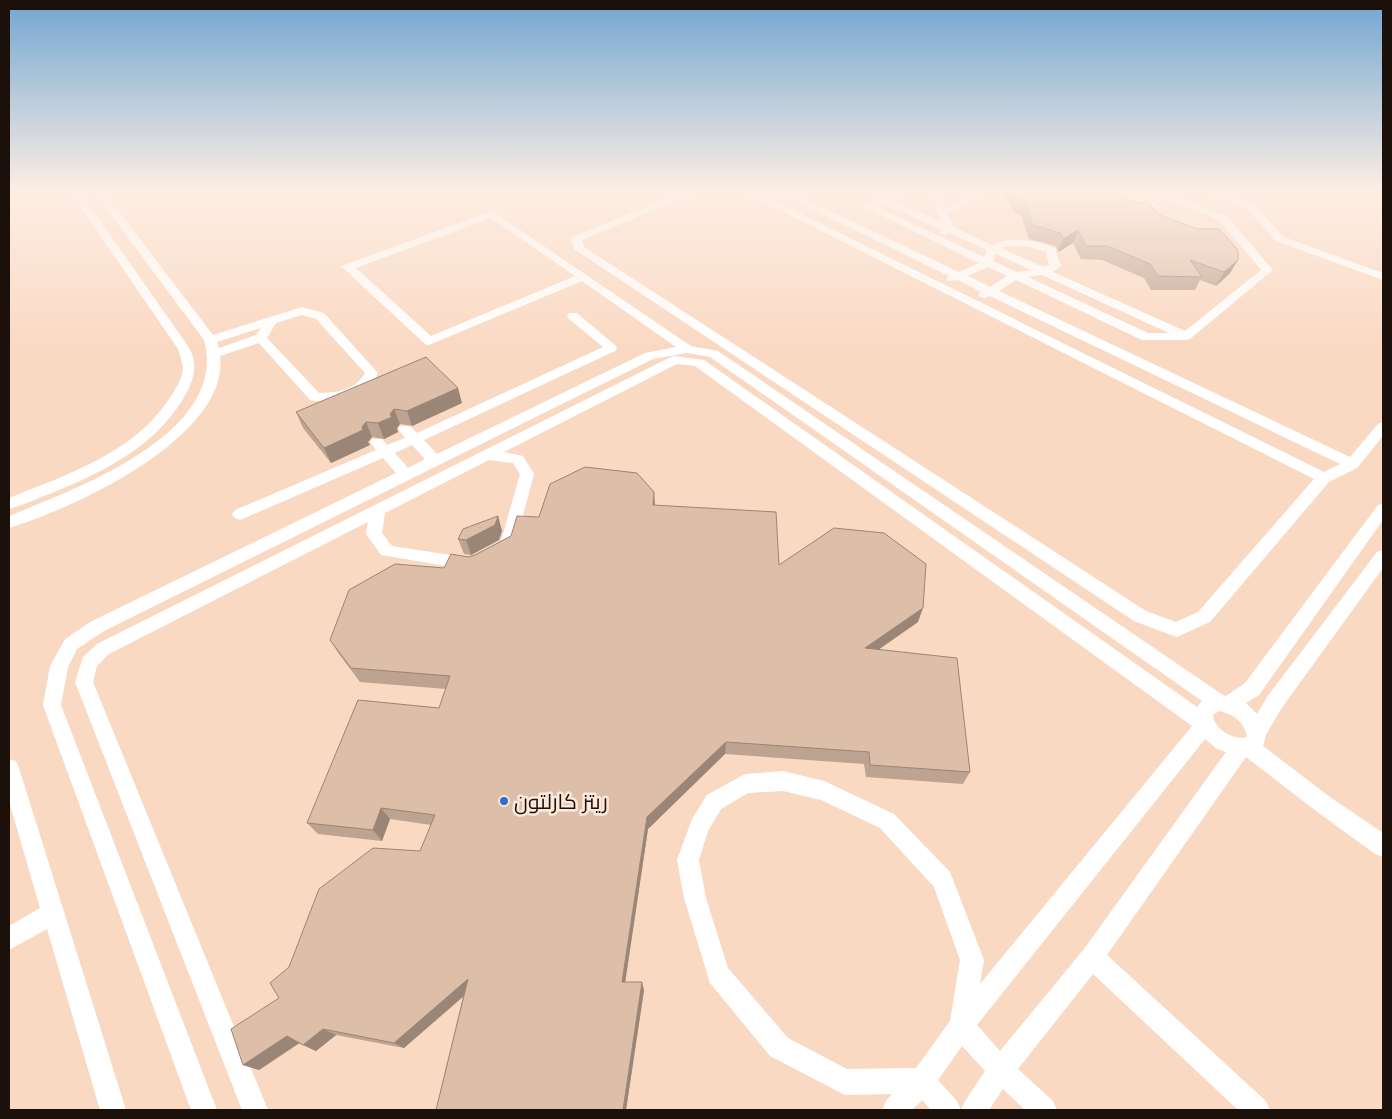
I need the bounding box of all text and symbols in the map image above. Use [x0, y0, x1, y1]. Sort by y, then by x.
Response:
place label: ريتز كارلتون [514, 788, 608, 815]
marker: ريتز كارلتون [498, 795, 510, 807]

